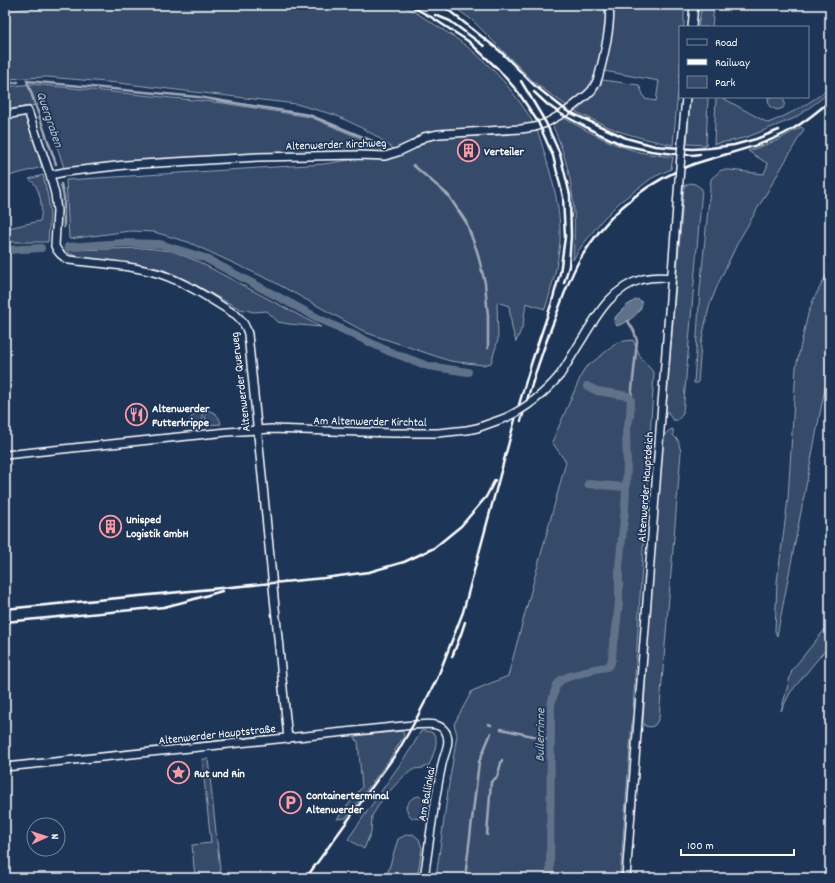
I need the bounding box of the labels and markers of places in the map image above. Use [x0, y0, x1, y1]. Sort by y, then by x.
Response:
building icon: Verteiler [456, 138, 482, 164]
place label: Verteiler [484, 144, 525, 161]
place label: Altenwerder Futterkrippe [152, 401, 210, 432]
restaurant icon: Altenwerder Futterkrippe [124, 402, 150, 428]
place label: Unisped Logistik GmbH [126, 512, 189, 543]
building icon: Unisped Logistik GmbH [98, 513, 124, 539]
place icon: Rut und Rin [166, 760, 192, 786]
place label: Rut und Rin [194, 766, 245, 783]
place label: Containerterminal Altenwerder [306, 788, 389, 819]
parking icon: Containerterminal Altenwerder [277, 789, 303, 815]

